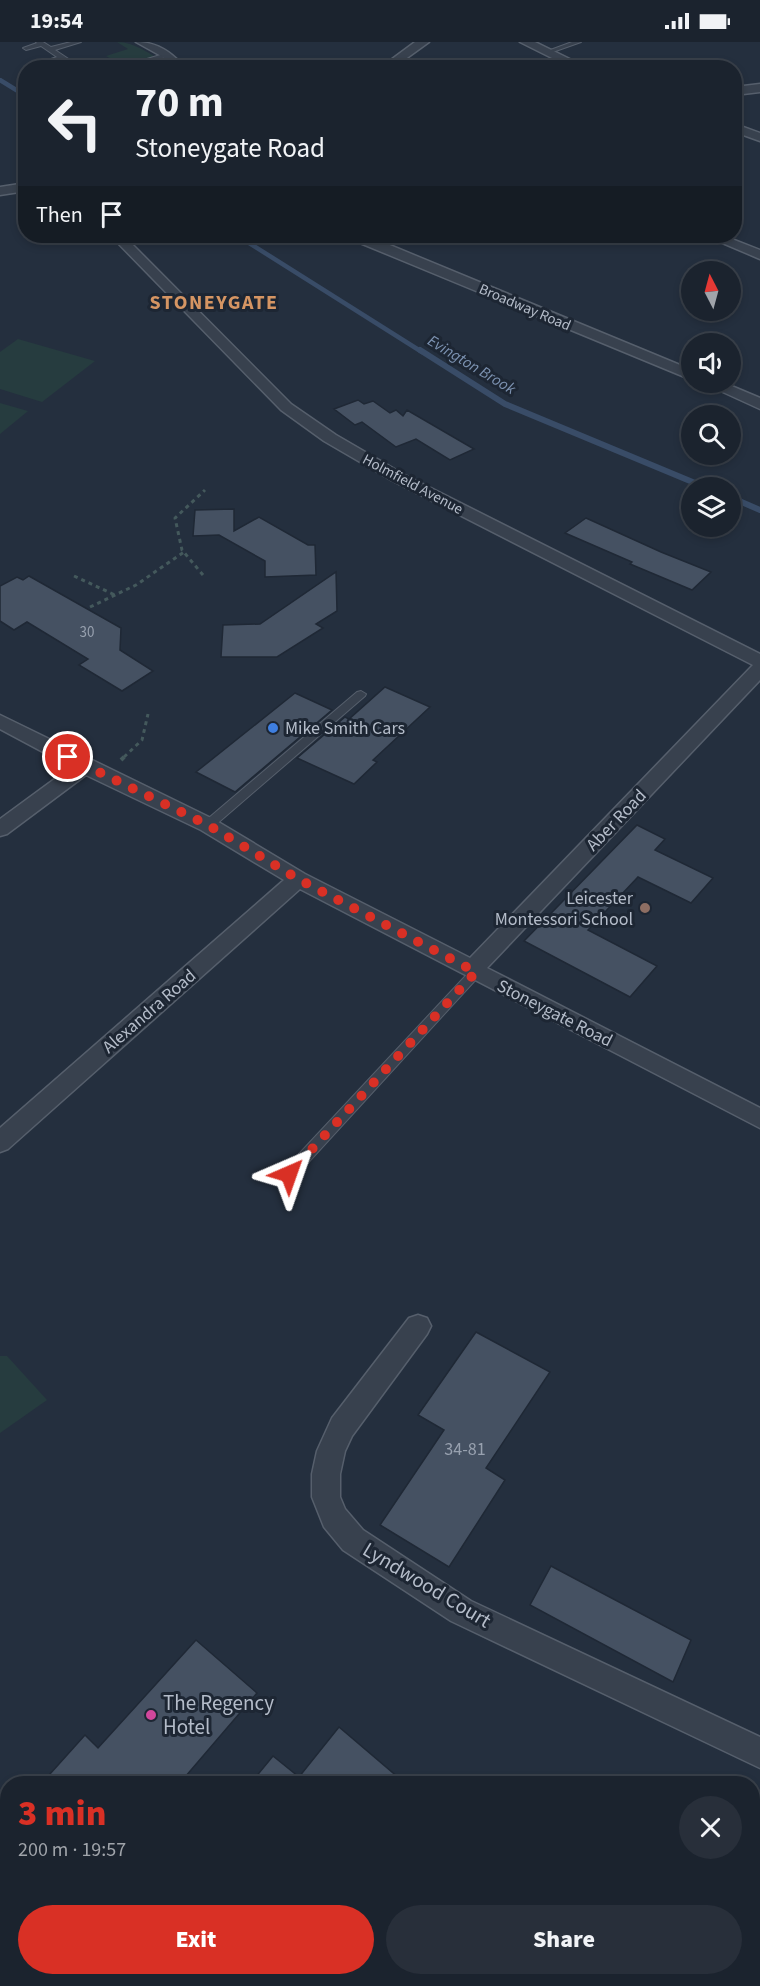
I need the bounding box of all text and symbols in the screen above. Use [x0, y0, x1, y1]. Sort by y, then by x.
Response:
text: 19:54 [30, 5, 83, 37]
text: 70 m [135, 73, 224, 133]
icon: left [36, 84, 114, 162]
text: Stoneygate Road [135, 129, 325, 168]
icon: arrive [95, 198, 128, 231]
text: Then [36, 199, 83, 231]
north arrow [681, 261, 741, 321]
map controls [681, 261, 741, 537]
street label: Broadway Road [476, 279, 574, 336]
district label: STONEYGATE [149, 289, 279, 317]
water label: Evington Brook [423, 330, 520, 400]
button: sound [681, 333, 741, 393]
button: search [681, 405, 741, 465]
street label: Holmfield Avenue [359, 449, 467, 520]
button: layers [681, 477, 741, 537]
house number: 30 [80, 622, 94, 643]
place label: Mike Smith Cars [285, 716, 405, 741]
marker: Mike Smith Cars [266, 721, 280, 735]
pin [42, 731, 93, 782]
icon: arrive [51, 740, 84, 773]
street label: Aber Road [581, 784, 652, 857]
place label: Leicester Montessori School [495, 886, 634, 932]
marker: Leicester Montessori School [638, 901, 652, 915]
street label: Alexandra Road [97, 964, 202, 1059]
street label: Stoneygate Road [493, 974, 617, 1053]
position arrow [257, 1142, 321, 1206]
house number: 34-81 [444, 1437, 486, 1462]
street label: Lyndwood Court [357, 1535, 497, 1635]
place label: The Regency Hotel [163, 1688, 274, 1742]
marker: The Regency Hotel [144, 1708, 158, 1722]
text: 3 min [18, 1788, 106, 1839]
button: close [679, 1796, 742, 1859]
text: 200 m · 19:57 [18, 1836, 126, 1864]
button: Exit [18, 1905, 374, 1974]
button: Share [386, 1905, 742, 1974]

